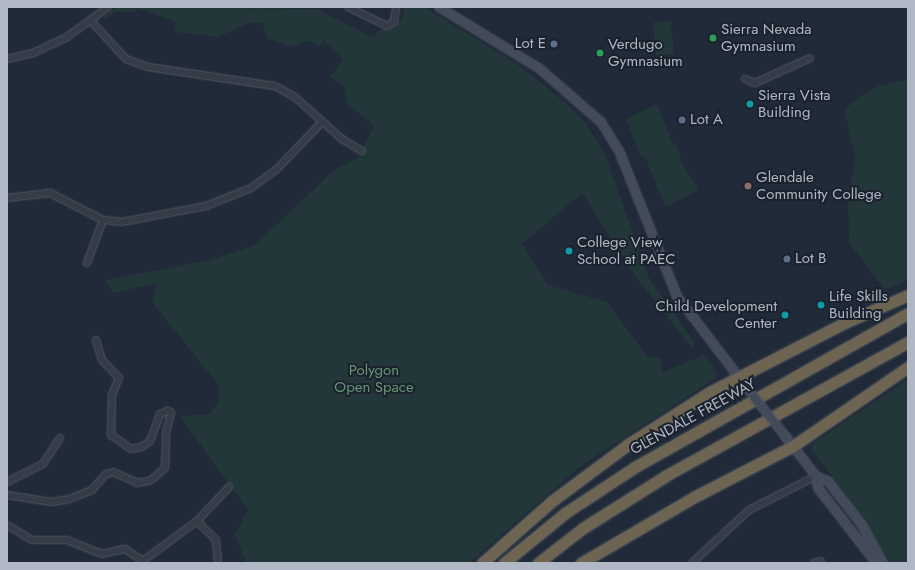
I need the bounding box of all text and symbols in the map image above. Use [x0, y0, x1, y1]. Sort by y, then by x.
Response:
place label: Sierra Nevada Gymnasium [721, 20, 812, 55]
marker: Sierra Nevada Gymnasium [708, 33, 718, 43]
place label: Lot E [515, 35, 546, 53]
place label: Verdugo Gymnasium [608, 35, 683, 70]
marker: Lot E [549, 39, 559, 49]
marker: Verdugo Gymnasium [595, 48, 605, 58]
place label: Sierra Vista Building [758, 86, 831, 121]
marker: Sierra Vista Building [745, 99, 755, 109]
place label: Lot A [690, 111, 723, 129]
marker: Lot A [677, 115, 687, 125]
place label: Glendale Community College [756, 168, 882, 203]
marker: Glendale Community College [743, 181, 753, 191]
place label: College View School at PAEC [577, 233, 676, 268]
marker: College View School at PAEC [564, 246, 574, 256]
place label: Lot B [795, 250, 826, 268]
marker: Lot B [782, 254, 792, 264]
place label: Life Skills Building [829, 287, 888, 322]
place label: Child Development Center [656, 297, 777, 332]
marker: Life Skills Building [816, 300, 826, 310]
marker: Child Development Center [780, 310, 790, 320]
park label: Polygon Open Space [334, 361, 414, 396]
street label: GLENDALE FREEWAY [627, 375, 759, 459]

